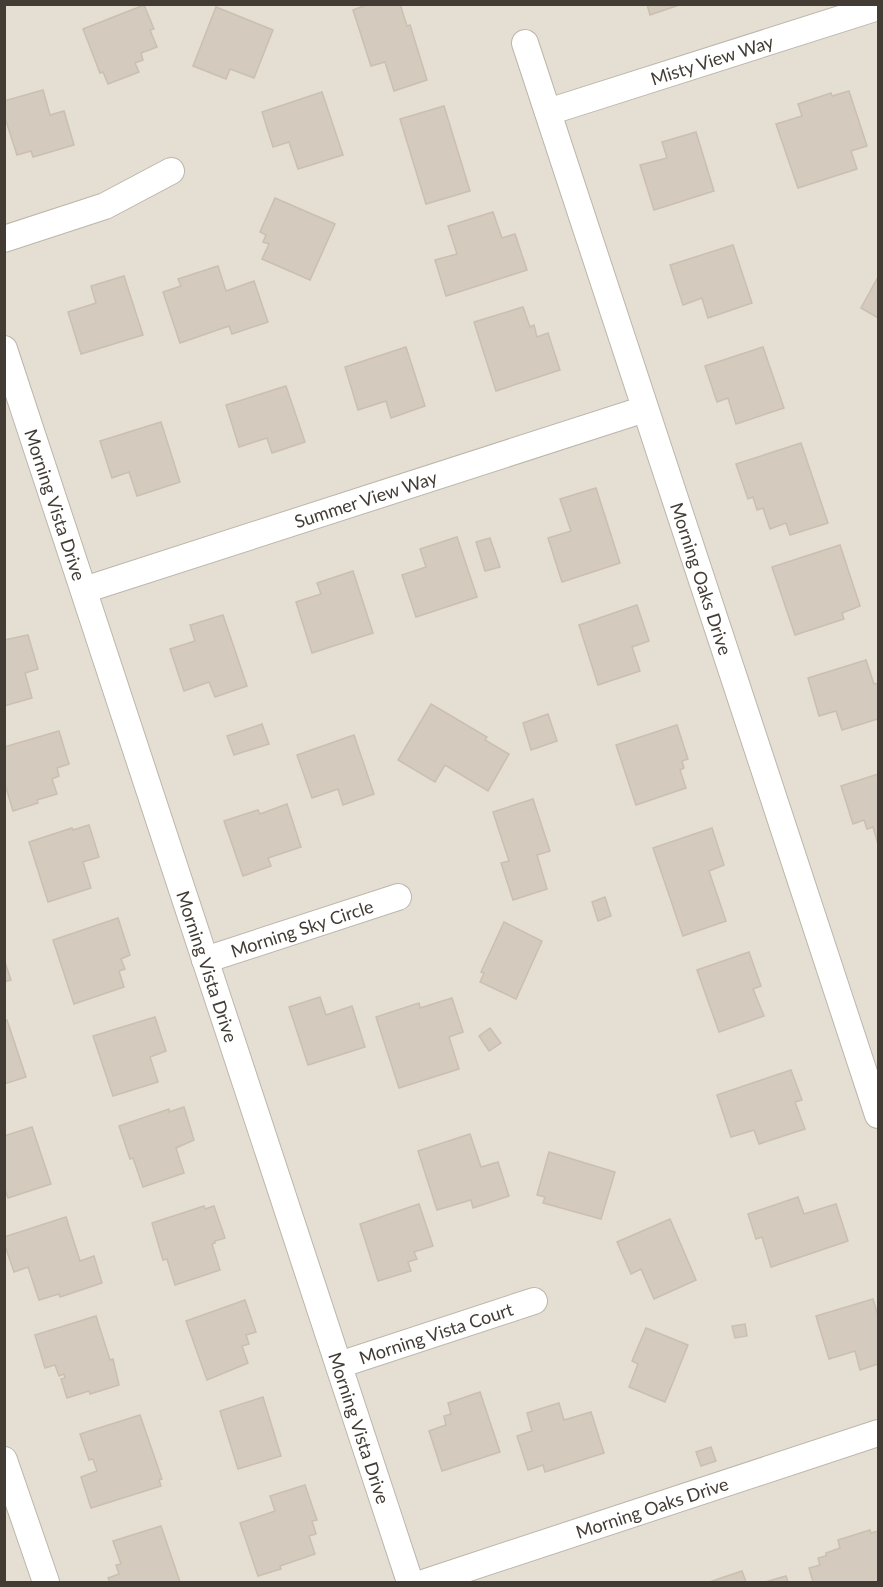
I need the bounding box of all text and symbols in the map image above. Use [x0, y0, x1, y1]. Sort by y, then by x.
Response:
street label: Misty View Way [648, 30, 777, 90]
street label: Morning Vista Drive [20, 426, 90, 583]
street label: Summer View Way [292, 466, 441, 532]
street label: Morning Oaks Drive [666, 500, 737, 658]
street label: Morning Vista Drive [172, 888, 242, 1045]
street label: Morning Sky Circle [228, 895, 376, 962]
street label: Morning Vista Court [356, 1298, 516, 1369]
street label: Morning Vista Drive [324, 1349, 394, 1507]
street label: Morning Oaks Drive [573, 1472, 731, 1543]

